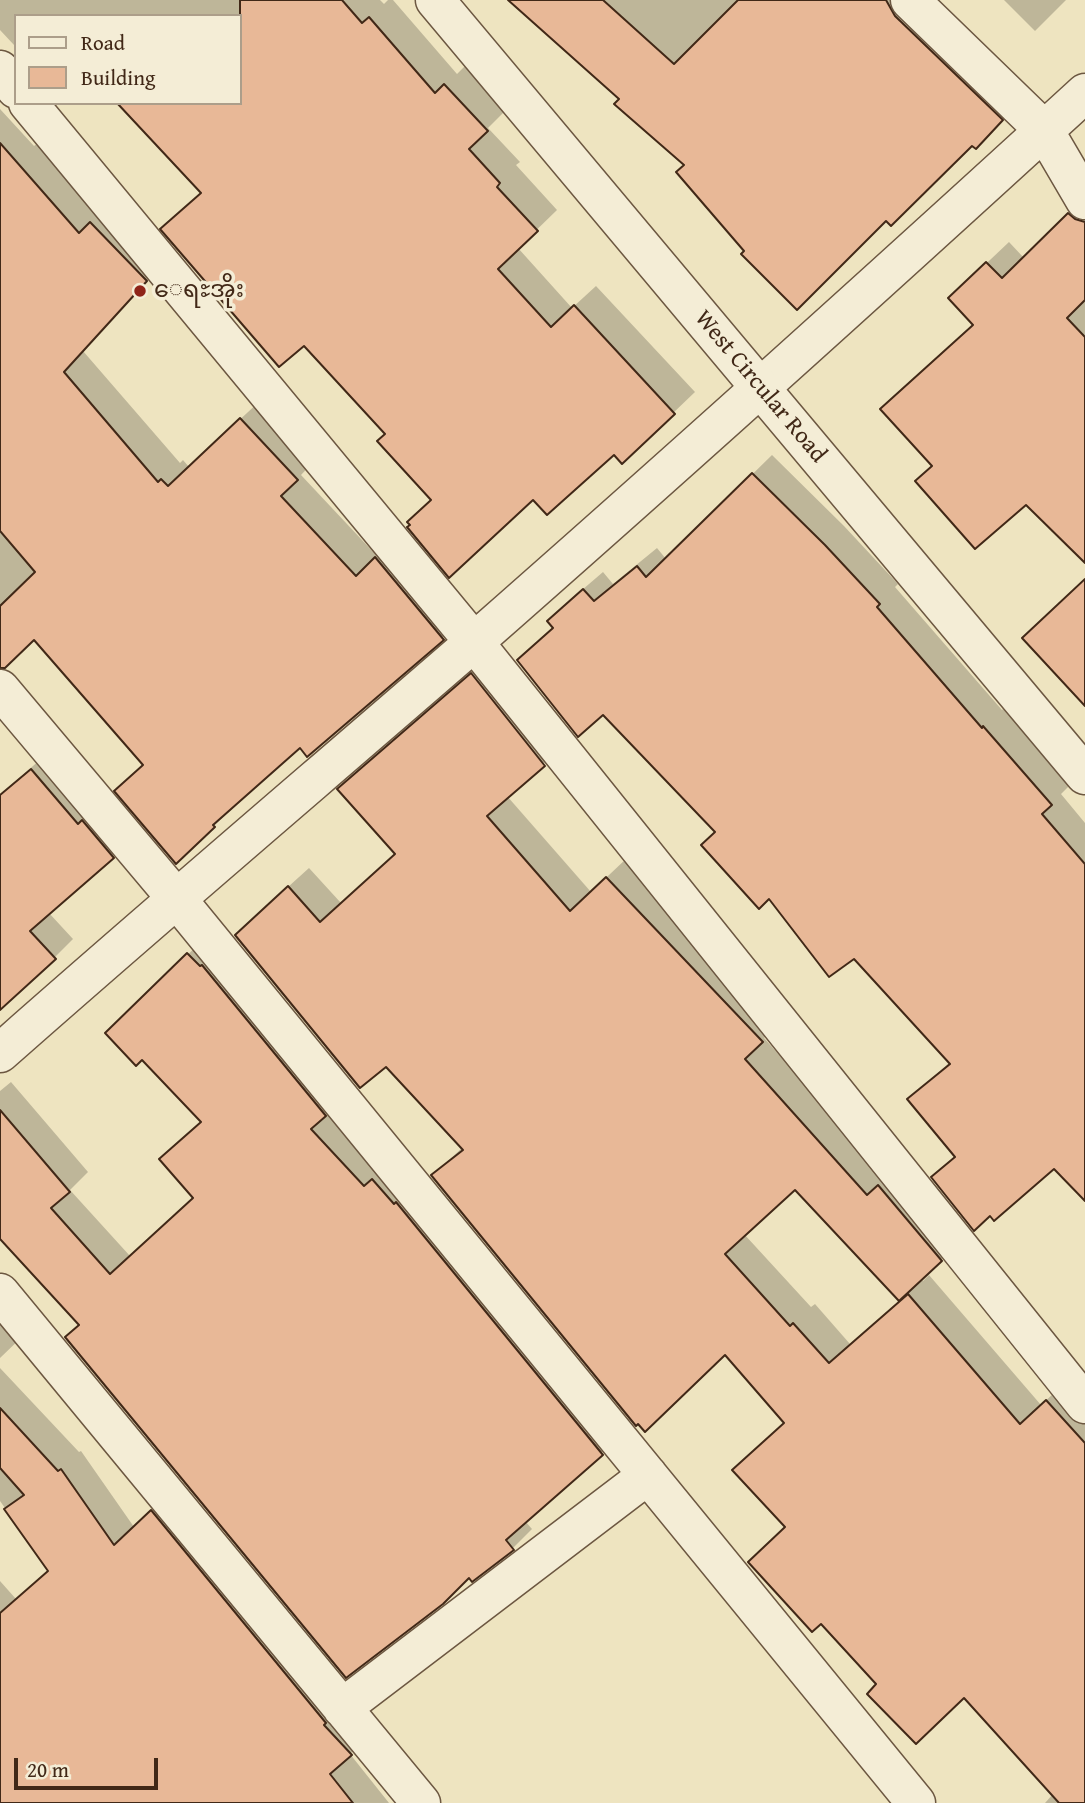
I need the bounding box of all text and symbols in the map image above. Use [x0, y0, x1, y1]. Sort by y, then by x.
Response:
legend [14, 14, 242, 105]
text: Road [81, 27, 125, 58]
text: Building [81, 62, 155, 93]
place label: ေရႊအိုး [154, 277, 244, 305]
marker: ေရႊအိုး [132, 283, 148, 299]
street label: West Circular Road [688, 305, 832, 469]
scale bar [18, 1744, 161, 1788]
text: 20 m [27, 1754, 69, 1785]

